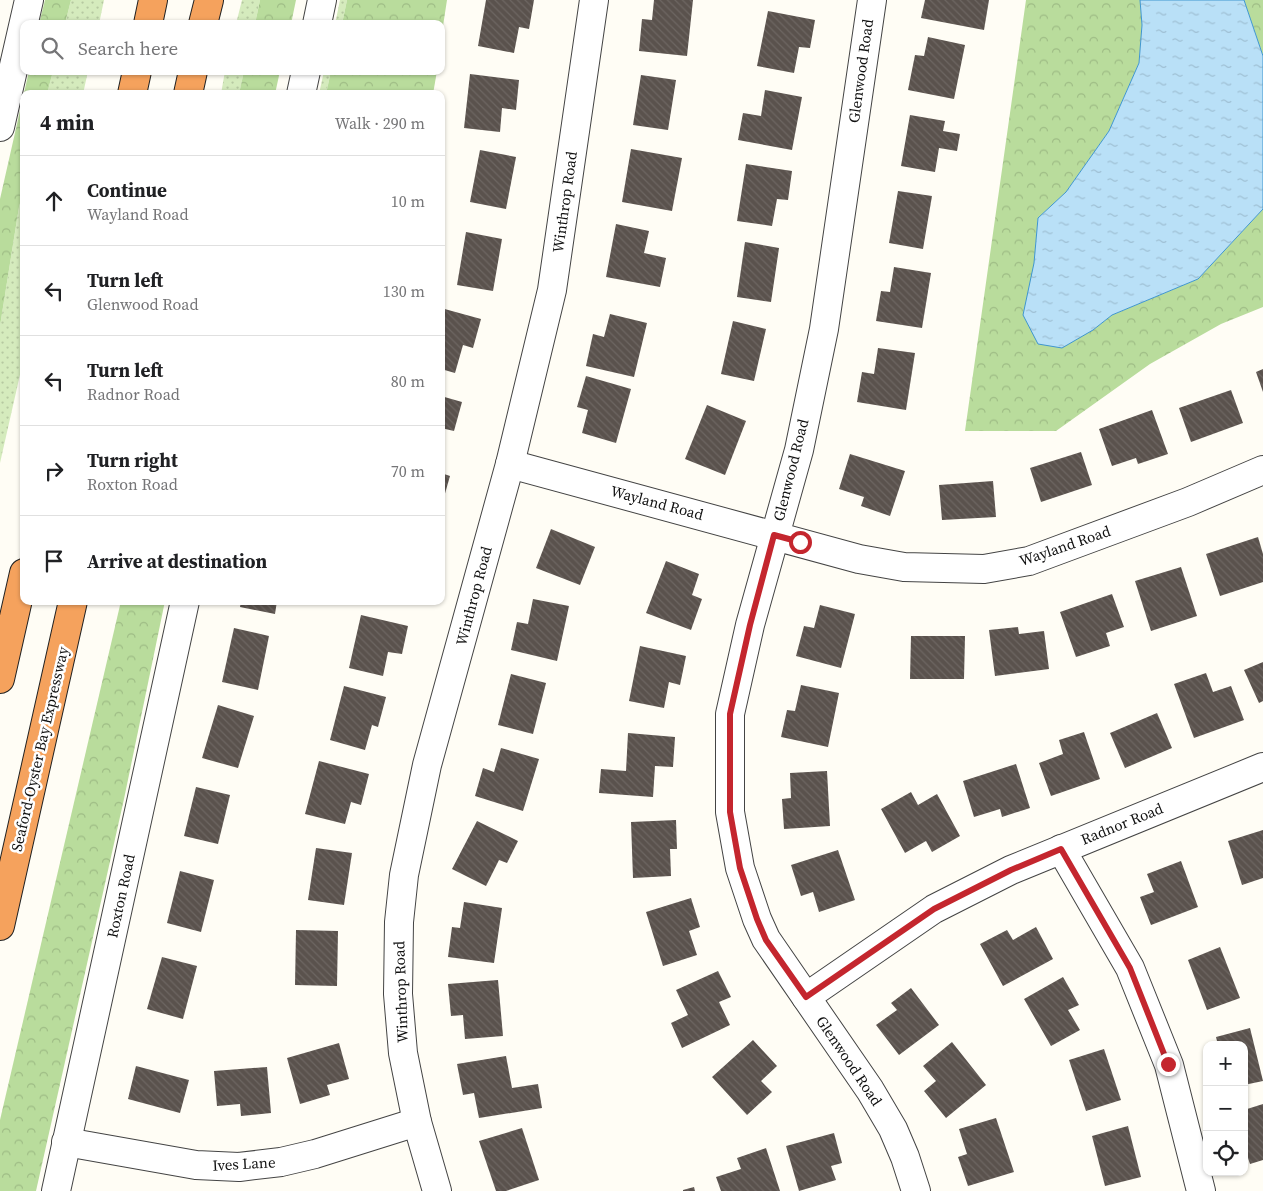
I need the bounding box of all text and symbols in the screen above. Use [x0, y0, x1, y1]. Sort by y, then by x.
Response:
street label: Glenwood Road [843, 17, 878, 124]
search box [20, 20, 445, 75]
icon: search [38, 34, 66, 62]
text: Search here [78, 35, 178, 61]
text: 4 min [40, 108, 95, 137]
text: Walk · 290 m [335, 112, 425, 134]
street label: Winthrop Road [547, 149, 582, 254]
text: Continue [87, 177, 167, 203]
icon: ahead [40, 187, 68, 215]
text: 10 m [391, 190, 425, 212]
text: Wayland Road [87, 203, 189, 225]
text: Turn left [87, 267, 163, 293]
icon: left [40, 277, 68, 305]
text: 130 m [383, 280, 425, 302]
text: Glenwood Road [87, 293, 199, 315]
text: Turn left [87, 357, 163, 383]
icon: left [40, 367, 68, 395]
text: 80 m [391, 370, 425, 392]
text: Radnor Road [87, 383, 180, 405]
street label: Glenwood Road [768, 416, 813, 523]
text: Turn right [87, 447, 178, 473]
icon: right [40, 457, 68, 485]
text: 70 m [391, 460, 425, 482]
text: Roxton Road [87, 473, 178, 495]
street label: Wayland Road [608, 480, 706, 525]
street label: Wayland Road [1016, 520, 1114, 571]
route start [789, 531, 812, 554]
street label: Winthrop Road [450, 543, 497, 648]
icon: arrive [40, 547, 68, 575]
text: Arrive at destination [87, 548, 267, 574]
street label: Seaford-Oyster Bay Expressway [6, 644, 73, 853]
street label: Radnor Road [1078, 797, 1167, 850]
street label: Roxton Road [101, 852, 140, 940]
street label: Winthrop Road [388, 940, 413, 1043]
street label: Glenwood Road [811, 1011, 888, 1110]
map controls [1203, 1041, 1248, 1176]
button: + [1203, 1041, 1248, 1086]
route end [1157, 1053, 1180, 1076]
button: − [1203, 1086, 1248, 1131]
button: locate [1203, 1131, 1248, 1176]
street label: Ives Lane [212, 1151, 276, 1176]

